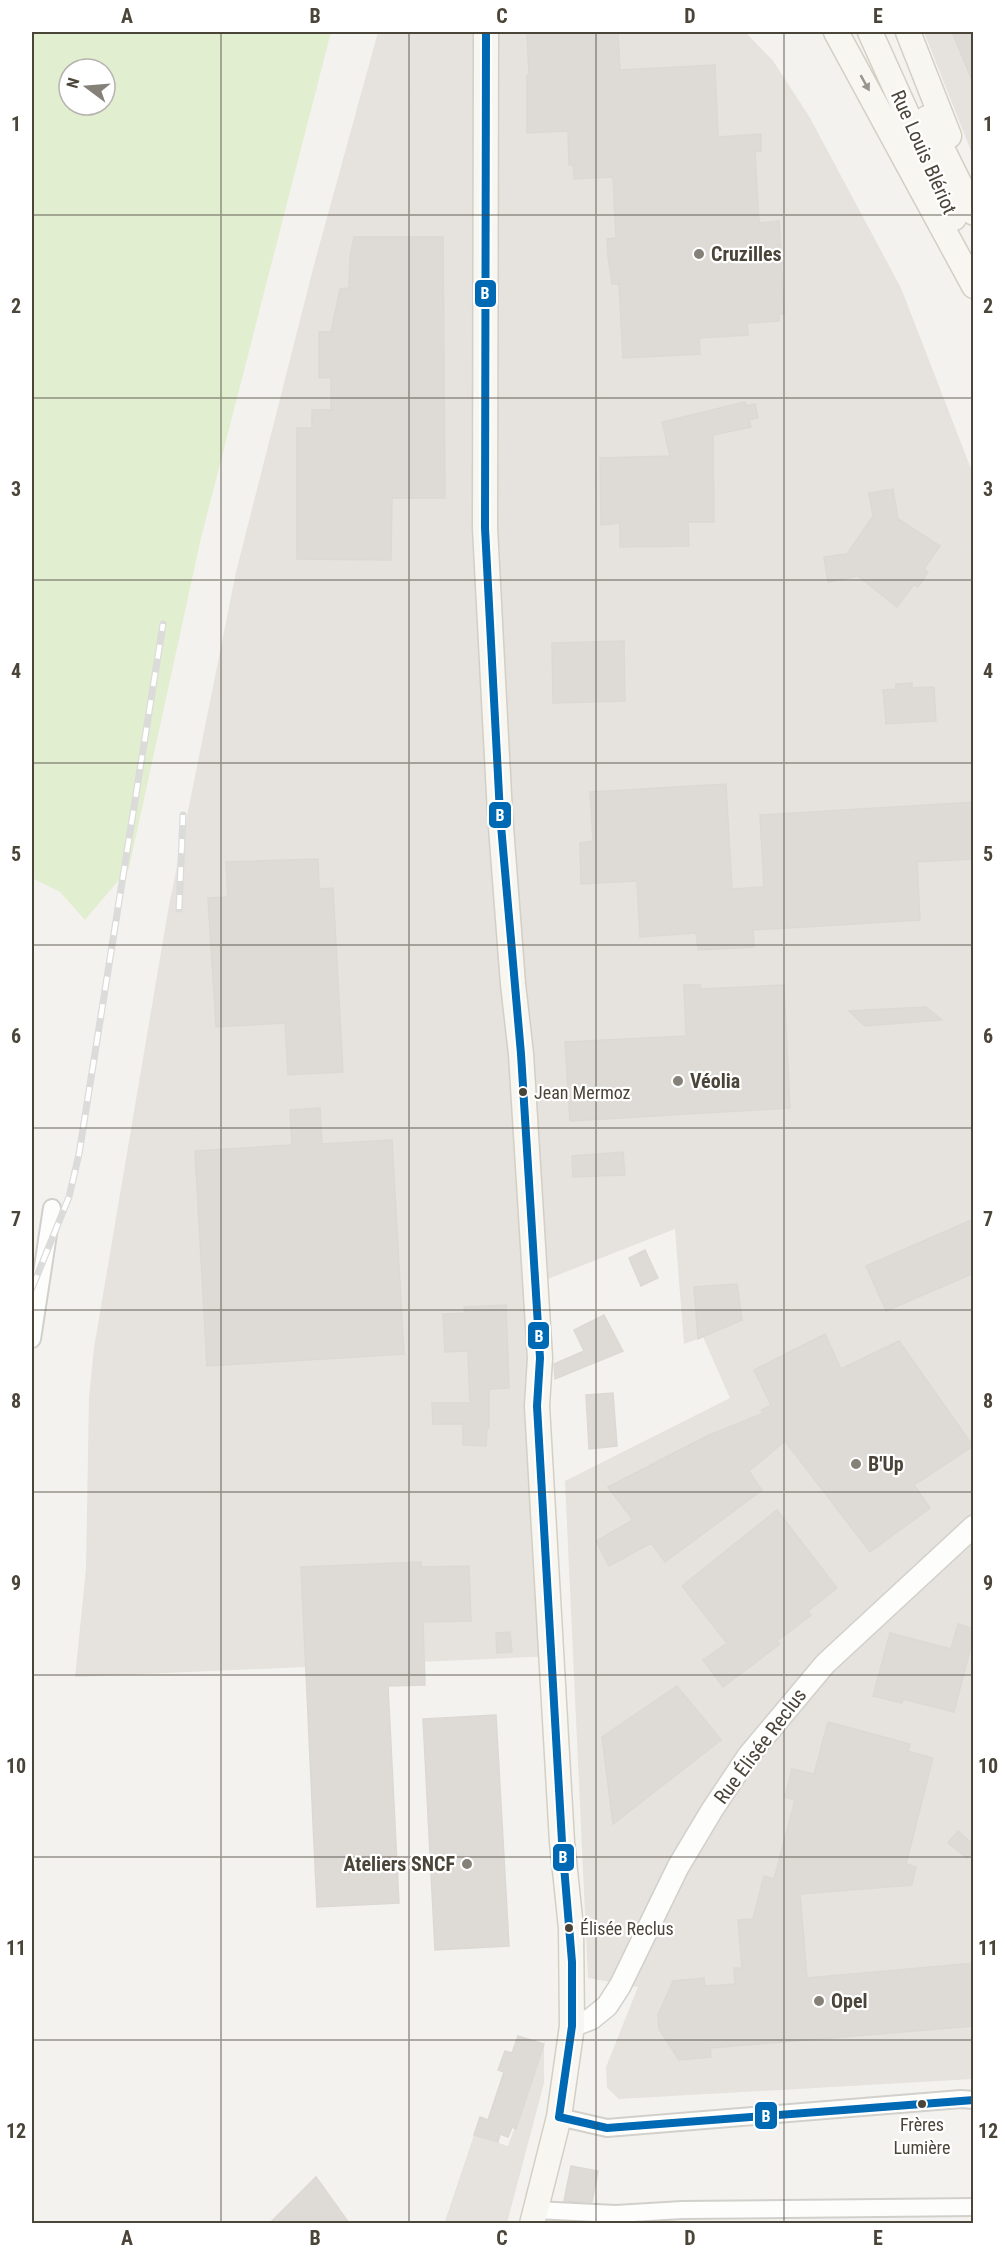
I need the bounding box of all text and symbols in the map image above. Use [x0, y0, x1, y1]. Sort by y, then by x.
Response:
text: A [121, 4, 133, 28]
text: B [309, 4, 321, 28]
text: C [496, 4, 508, 28]
text: D [684, 4, 696, 28]
text: E [873, 4, 883, 28]
north arrow [57, 57, 117, 117]
one-way arrow [860, 74, 870, 91]
text: N [63, 76, 84, 90]
street label: Rue Louis Blériot [886, 86, 962, 218]
text: 1 [11, 112, 21, 136]
text: 1 [983, 112, 993, 136]
place label: Cruzilles [711, 242, 782, 266]
marker: Cruzilles [692, 247, 706, 261]
line badge: B [474, 279, 497, 308]
text: B [481, 284, 490, 303]
text: 2 [11, 294, 21, 318]
text: 2 [983, 294, 993, 318]
text: 3 [11, 477, 21, 501]
text: 3 [983, 477, 993, 501]
text: 4 [11, 659, 21, 683]
text: 4 [983, 659, 993, 683]
line badge: B [488, 801, 512, 829]
text: B [496, 806, 505, 825]
text: 5 [11, 842, 21, 866]
text: 5 [983, 842, 993, 866]
text: 6 [11, 1024, 21, 1048]
text: 6 [983, 1024, 993, 1048]
place label: Véolia [690, 1069, 740, 1093]
marker: Véolia [671, 1074, 685, 1088]
place label: Jean Mermoz [534, 1082, 631, 1103]
marker: Jean Mermoz [517, 1086, 529, 1098]
text: 7 [11, 1207, 21, 1231]
text: 7 [983, 1207, 993, 1231]
line badge: B [527, 1321, 550, 1350]
text: B [535, 1327, 544, 1346]
text: 8 [11, 1389, 21, 1413]
text: 8 [983, 1389, 993, 1413]
place label: B'Up [868, 1452, 904, 1476]
marker: B'Up [849, 1457, 863, 1471]
text: 9 [11, 1571, 21, 1595]
text: 9 [983, 1571, 993, 1595]
street label: Rue Élisée Reclus [709, 1683, 811, 1809]
text: 10 [6, 1754, 26, 1778]
text: 10 [978, 1754, 998, 1778]
line badge: B [552, 1843, 575, 1872]
text: B [559, 1848, 568, 1867]
place label: Ateliers SNCF [344, 1852, 455, 1876]
marker: Ateliers SNCF [460, 1857, 474, 1871]
place label: Élisée Reclus [580, 1918, 674, 1939]
marker: Élisée Reclus [563, 1922, 575, 1934]
text: 11 [6, 1936, 26, 1960]
text: 11 [978, 1936, 998, 1960]
place label: Opel [831, 1989, 868, 2013]
marker: Opel [812, 1994, 826, 2008]
marker: Frères Lumière [916, 2098, 928, 2110]
line badge: B [754, 2101, 778, 2130]
text: B [762, 2107, 771, 2126]
place label: Frères Lumière [894, 2114, 950, 2158]
text: 12 [6, 2119, 26, 2143]
text: 12 [978, 2119, 998, 2143]
text: A [121, 2226, 133, 2250]
text: B [309, 2226, 321, 2250]
text: C [496, 2226, 508, 2250]
text: D [684, 2226, 696, 2250]
text: E [873, 2226, 883, 2250]

